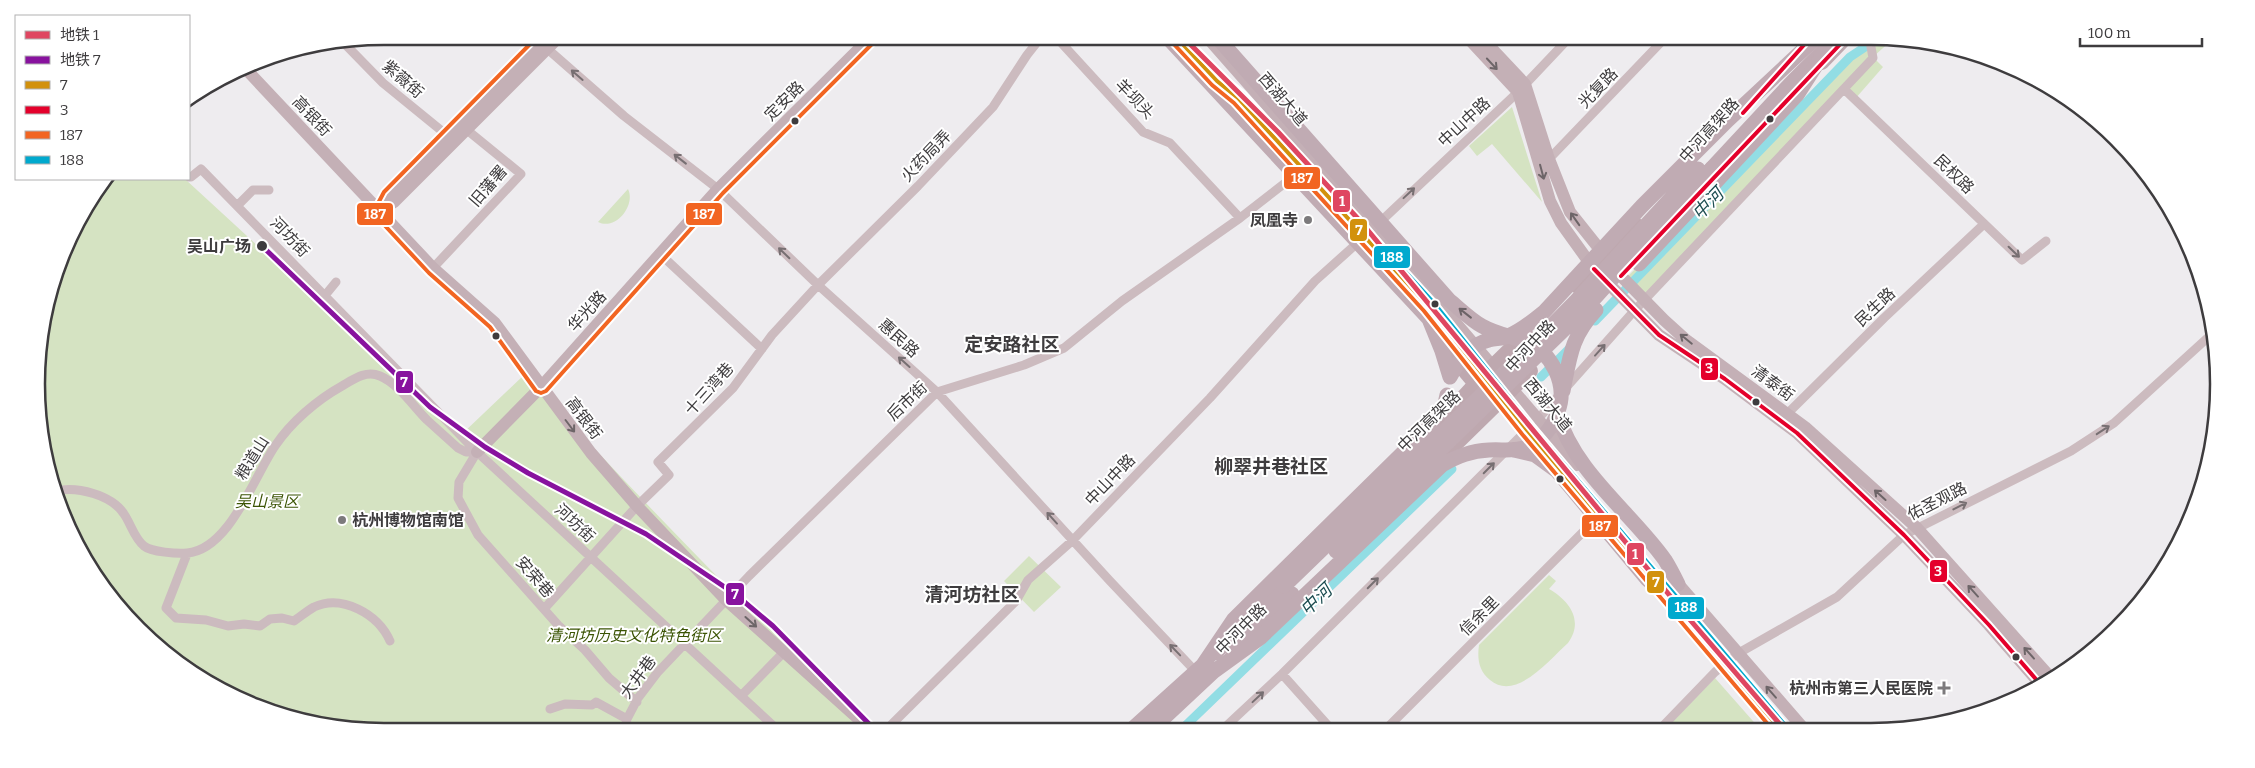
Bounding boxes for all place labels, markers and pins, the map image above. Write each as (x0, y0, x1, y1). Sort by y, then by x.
unlabelled marker (1765, 114, 1775, 124)
unlabelled marker (790, 116, 800, 126)
place label: 凤凰寺 (1250, 211, 1298, 230)
marker: 凤凰寺 (1302, 214, 1314, 226)
place label: 吴山广场 (187, 237, 251, 256)
marker: 吴山广场 (255, 239, 269, 253)
unlabelled marker (1430, 299, 1440, 309)
unlabelled marker (491, 331, 501, 341)
unlabelled marker (1751, 397, 1761, 407)
unlabelled marker (1555, 474, 1565, 484)
place label: 杭州博物馆南馆 (352, 511, 464, 530)
marker: 杭州博物馆南馆 (336, 514, 348, 526)
unlabelled marker (2011, 652, 2021, 662)
place label: 杭州市第三人民医院 (1789, 679, 1933, 698)
marker: 杭州市第三人民医院 (1937, 681, 1951, 695)

